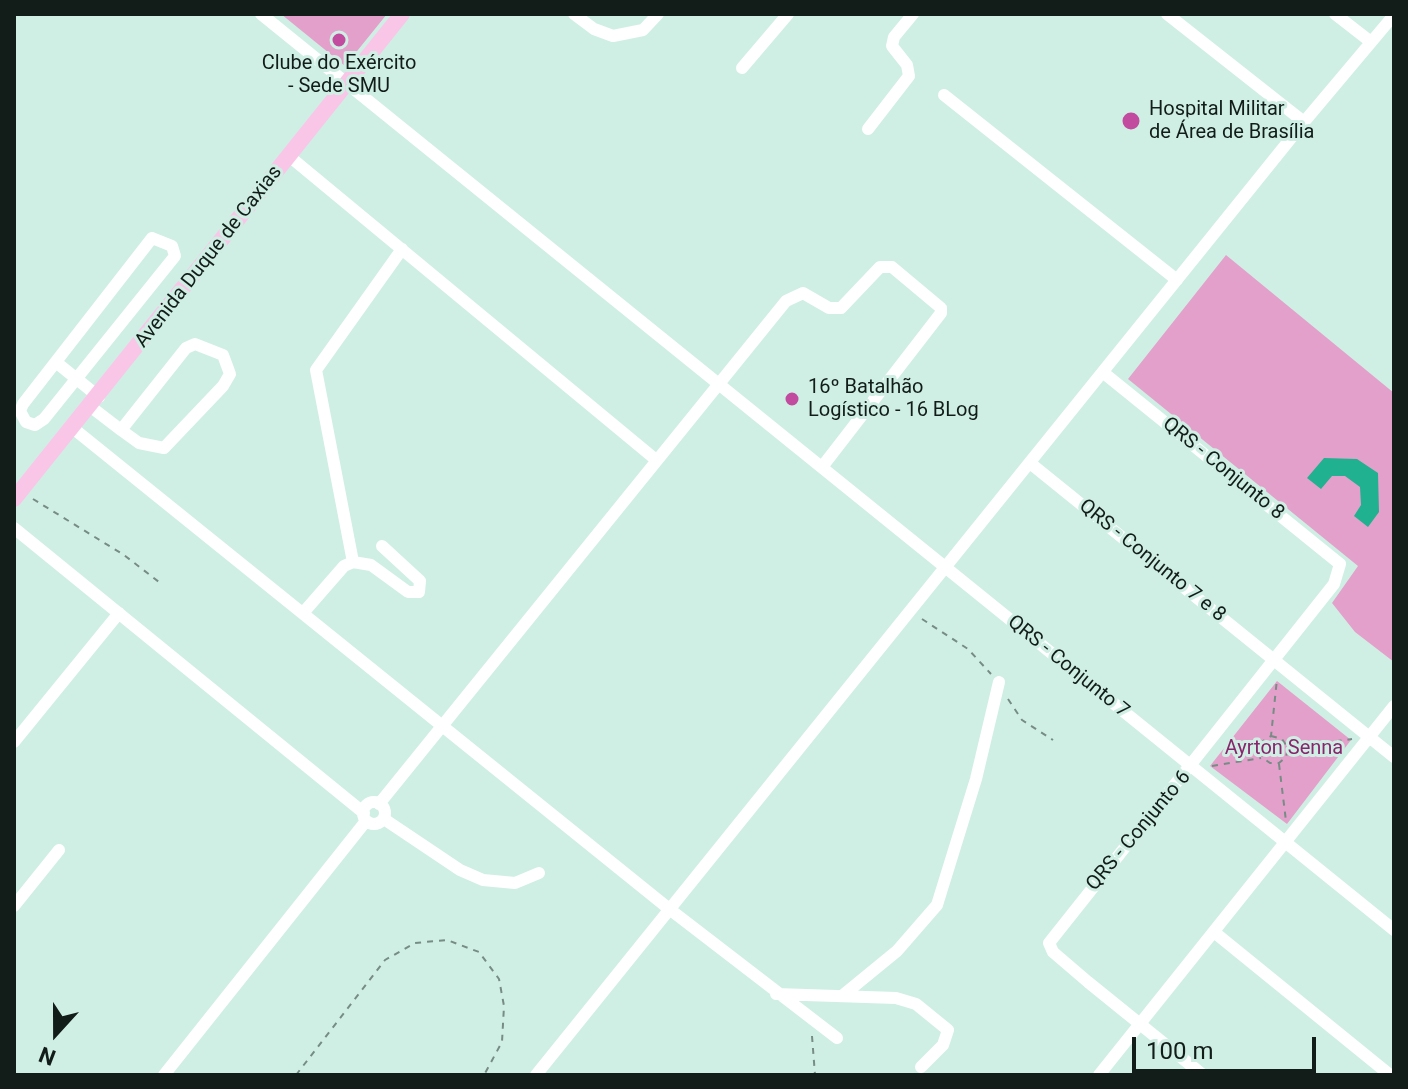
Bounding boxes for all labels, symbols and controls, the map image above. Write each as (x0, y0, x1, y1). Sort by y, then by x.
marker: Clube do Exército - Sede SMU (330, 31, 348, 49)
place label: Clube do Exército - Sede SMU (262, 52, 416, 99)
place label: Hospital Militar de Área de Brasília (1149, 98, 1314, 145)
marker: Hospital Militar de Área de Brasília (1120, 110, 1142, 132)
street label: Avenida Duque de Caxias (130, 161, 288, 353)
place label: 16º Batalhão Logístico - 16 BLog (808, 376, 979, 423)
marker: 16º Batalhão Logístico - 16 BLog (783, 390, 801, 408)
street label: QRS - Conjunto 8 (1157, 413, 1289, 525)
street label: QRS - Conjunto 7 e 8 (1074, 495, 1230, 627)
street label: QRS - Conjunto 7 (1002, 611, 1134, 723)
park label: Ayrton Senna (1225, 737, 1343, 761)
street label: QRS - Conjunto 6 (1082, 766, 1196, 896)
north arrow (16, 993, 96, 1073)
scale bar (1136, 1021, 1320, 1071)
text: 100 m (1146, 1037, 1213, 1065)
text: N (35, 1041, 59, 1070)

